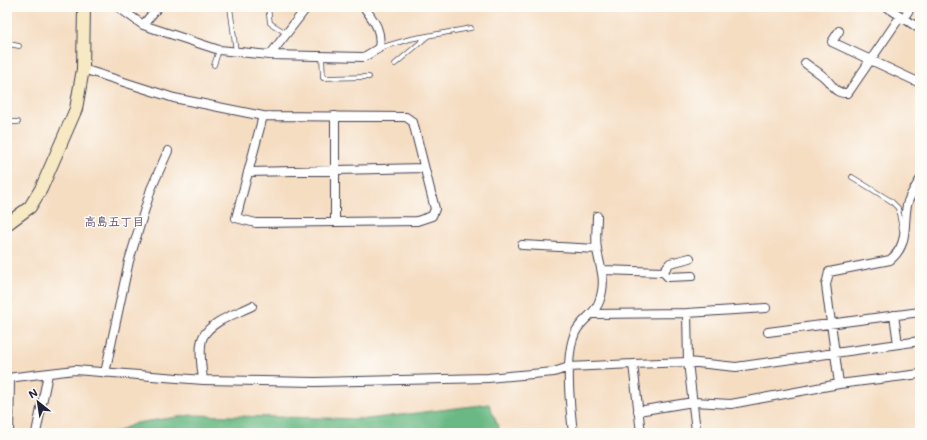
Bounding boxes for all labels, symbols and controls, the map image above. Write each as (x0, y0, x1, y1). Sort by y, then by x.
district label: 高島五丁目 (84, 213, 144, 229)
north arrow (18, 382, 58, 422)
text: N (25, 384, 40, 401)

